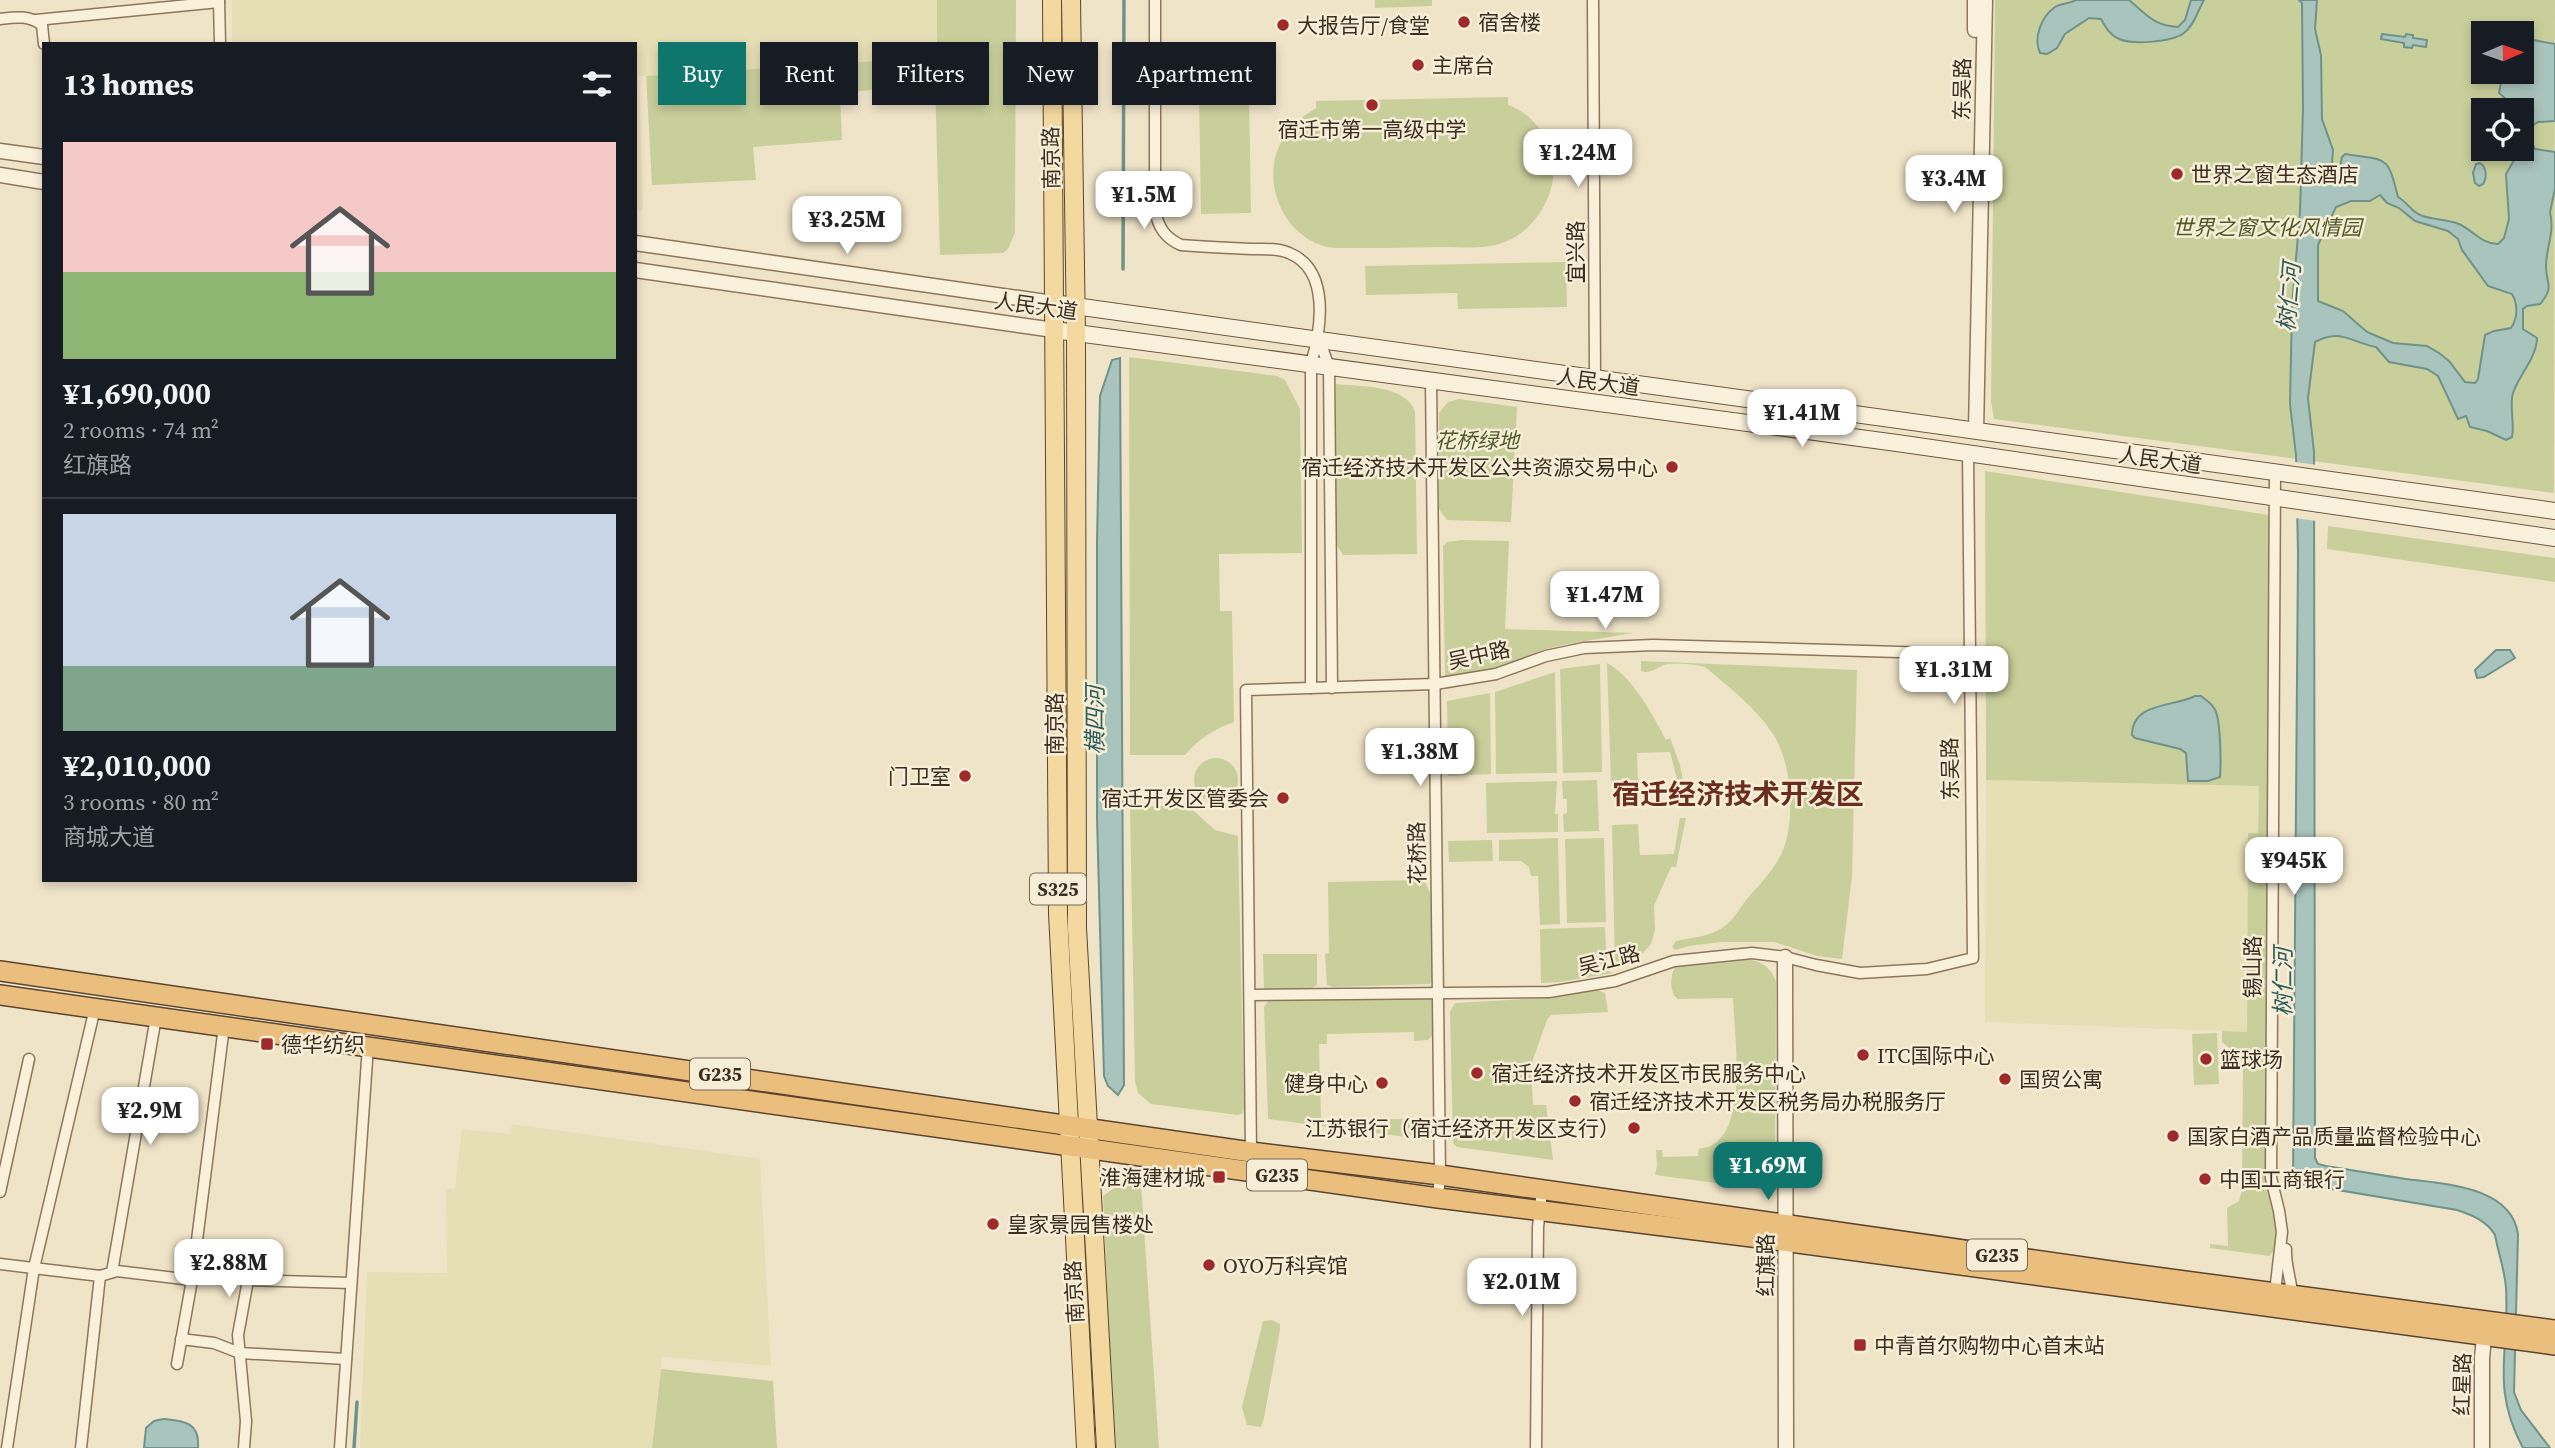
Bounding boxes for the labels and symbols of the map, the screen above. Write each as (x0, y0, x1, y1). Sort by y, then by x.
place label: 宿舍楼 (1478, 8, 1541, 37)
place label: 大报告厅/食堂 (1297, 11, 1430, 40)
marker: 宿舍楼 (1456, 14, 1472, 30)
marker: 大报告厅/食堂 (1275, 17, 1291, 33)
north arrow (2471, 21, 2534, 84)
place label: 主席台 (1432, 51, 1495, 80)
marker: 主席台 (1410, 57, 1426, 73)
street label: 东吴路 (1947, 57, 1977, 121)
marker: 宿迁市第一高级中学 (1364, 97, 1380, 113)
place label: 宿迁市第一高级中学 (1278, 115, 1467, 144)
street label: 南京路 (1036, 126, 1066, 190)
pin: ¥1.24M (1521, 130, 1635, 189)
pin: ¥3.4M (1905, 156, 2003, 215)
place label: 世界之窗生态酒店 (2191, 160, 2359, 189)
marker: 世界之窗生态酒店 (2169, 166, 2185, 182)
pin: ¥1.5M (1095, 172, 1193, 231)
pin: ¥3.25M (790, 196, 904, 256)
park label: 世界之窗文化风情园 (2173, 213, 2364, 242)
street label: 宜兴路 (1561, 221, 1590, 284)
water label: 树仁河 (2270, 257, 2308, 333)
street label: 人民大道 (992, 286, 1080, 326)
street label: 人民大道 (1554, 362, 1642, 402)
pin: ¥1.41M (1745, 390, 1859, 449)
park label: 花桥绿地 (1435, 426, 1521, 455)
street label: 人民大道 (2116, 440, 2204, 480)
place label: 宿迁经济技术开发区公共资源交易中心 (1301, 453, 1658, 482)
marker: 宿迁经济技术开发区公共资源交易中心 (1664, 459, 1680, 475)
pin: ¥1.47M (1548, 572, 1662, 631)
street label: 吴中路 (1445, 634, 1513, 676)
pin: ¥1.31M (1897, 646, 2011, 706)
water label: 横四河 (1079, 682, 1111, 755)
street label: 南京路 (1040, 693, 1069, 756)
pin: ¥1.38M (1363, 728, 1477, 788)
street label: 东吴路 (1935, 737, 1965, 801)
place label: 门卫室 (888, 762, 951, 791)
marker: 门卫室 (957, 768, 973, 784)
district label: 宿迁经济技术开发区 (1612, 775, 1864, 813)
place label: 宿迁开发区管委会 (1101, 784, 1269, 813)
marker: 宿迁开发区管委会 (1275, 790, 1291, 806)
street label: 花桥路 (1402, 821, 1432, 885)
pin: ¥945K (2245, 838, 2343, 897)
road number: S325 (1030, 874, 1086, 904)
street label: 锡山路 (2238, 936, 2267, 999)
street label: 吴江路 (1575, 938, 1643, 982)
water label: 树仁河 (2267, 944, 2299, 1017)
place label: 德华纺织 (281, 1030, 365, 1059)
marker: 德华纺织 (259, 1036, 275, 1052)
place label: ITC国际中心 (1877, 1041, 1995, 1070)
place label: 篮球场 (2220, 1045, 2283, 1074)
marker: ITC国际中心 (1855, 1047, 1871, 1063)
marker: 篮球场 (2198, 1051, 2214, 1067)
road number: G235 (690, 1058, 750, 1090)
place label: 宿迁经济技术开发区市民服务中心 (1491, 1059, 1806, 1088)
marker: 宿迁经济技术开发区市民服务中心 (1469, 1065, 1485, 1081)
place label: 国贸公寓 (2019, 1065, 2103, 1094)
place label: 健身中心 (1284, 1069, 1368, 1098)
marker: 国贸公寓 (1997, 1071, 2013, 1087)
marker: 健身中心 (1374, 1075, 1390, 1091)
place label: 宿迁经济技术开发区税务局办税服务厅 (1589, 1087, 1946, 1116)
pin: ¥2.9M (101, 1088, 199, 1147)
marker: 宿迁经济技术开发区税务局办税服务厅 (1567, 1093, 1583, 1109)
place label: 江苏银行（宿迁经济开发区支行） (1305, 1114, 1620, 1143)
marker: 江苏银行（宿迁经济开发区支行） (1626, 1120, 1642, 1136)
place label: 国家白酒产品质量监督检验中心 (2187, 1122, 2481, 1151)
marker: 国家白酒产品质量监督检验中心 (2165, 1128, 2181, 1144)
pin: ¥1.69M (1711, 1142, 1825, 1202)
road number: G235 (1247, 1160, 1307, 1190)
place label: 淮海建材城 (1100, 1163, 1205, 1192)
place label: 中国工商银行 (2219, 1165, 2345, 1194)
marker: 淮海建材城 (1211, 1169, 1227, 1185)
marker: 中国工商银行 (2197, 1171, 2213, 1187)
place label: 皇家景园售楼处 (1007, 1210, 1154, 1239)
marker: 皇家景园售楼处 (985, 1216, 1001, 1232)
street label: 红旗路 (1751, 1234, 1780, 1297)
pin: ¥2.88M (172, 1240, 286, 1299)
road number: G235 (1967, 1240, 2027, 1270)
place label: OYO万科宾馆 (1223, 1251, 1348, 1280)
marker: OYO万科宾馆 (1201, 1257, 1217, 1273)
pin: ¥2.01M (1465, 1258, 1579, 1318)
street label: 南京路 (1058, 1260, 1090, 1324)
place label: 中青首尔购物中心首末站 (1874, 1331, 2105, 1360)
marker: 中青首尔购物中心首末站 (1852, 1337, 1868, 1353)
street label: 红星路 (2447, 1352, 2477, 1416)

